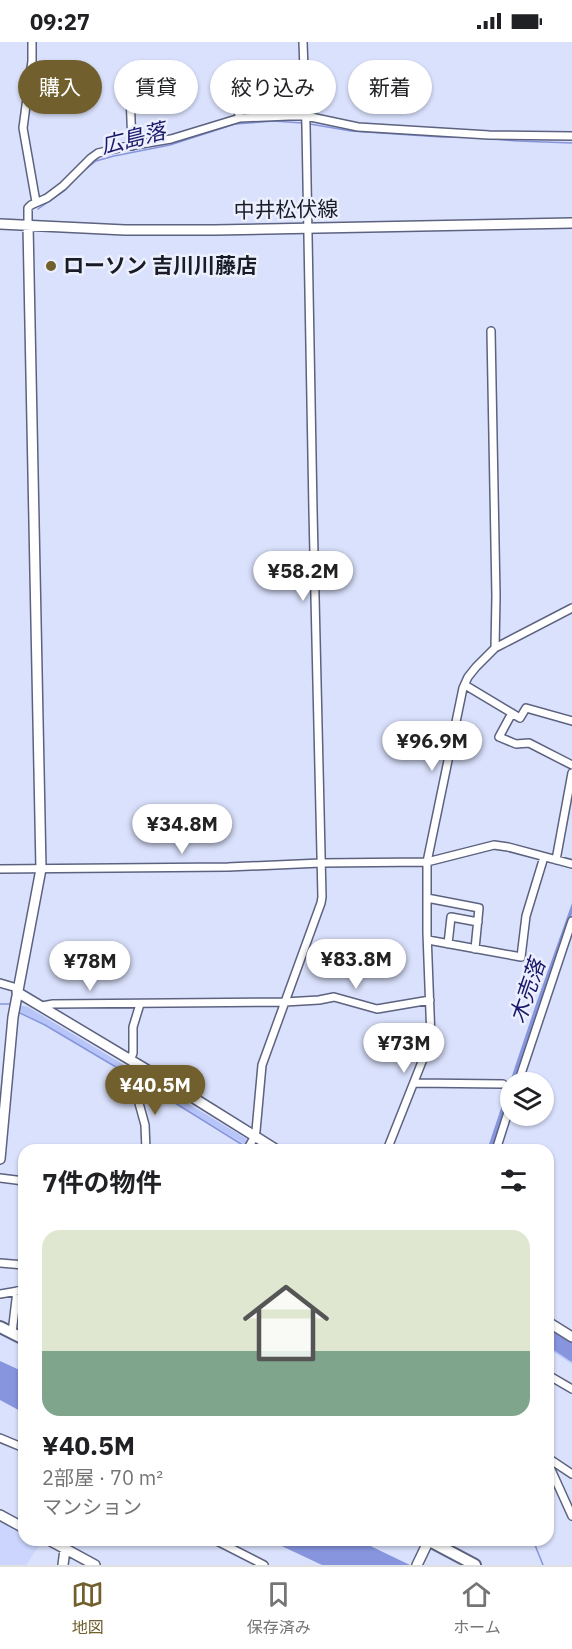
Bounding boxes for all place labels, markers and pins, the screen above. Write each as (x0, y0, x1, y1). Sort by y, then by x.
place label: ローソン 吉川川藤店 (63, 251, 257, 279)
marker: ローソン 吉川川藤店 (44, 259, 58, 273)
pin: ¥58.2M (254, 551, 352, 602)
pin: ¥96.9M (383, 721, 481, 772)
pin: ¥34.8M (133, 804, 231, 855)
pin: ¥83.8M (307, 939, 405, 990)
pin: ¥78M (54, 941, 126, 992)
pin: ¥73M (368, 1023, 440, 1074)
pin: ¥40.5M (106, 1065, 204, 1116)

